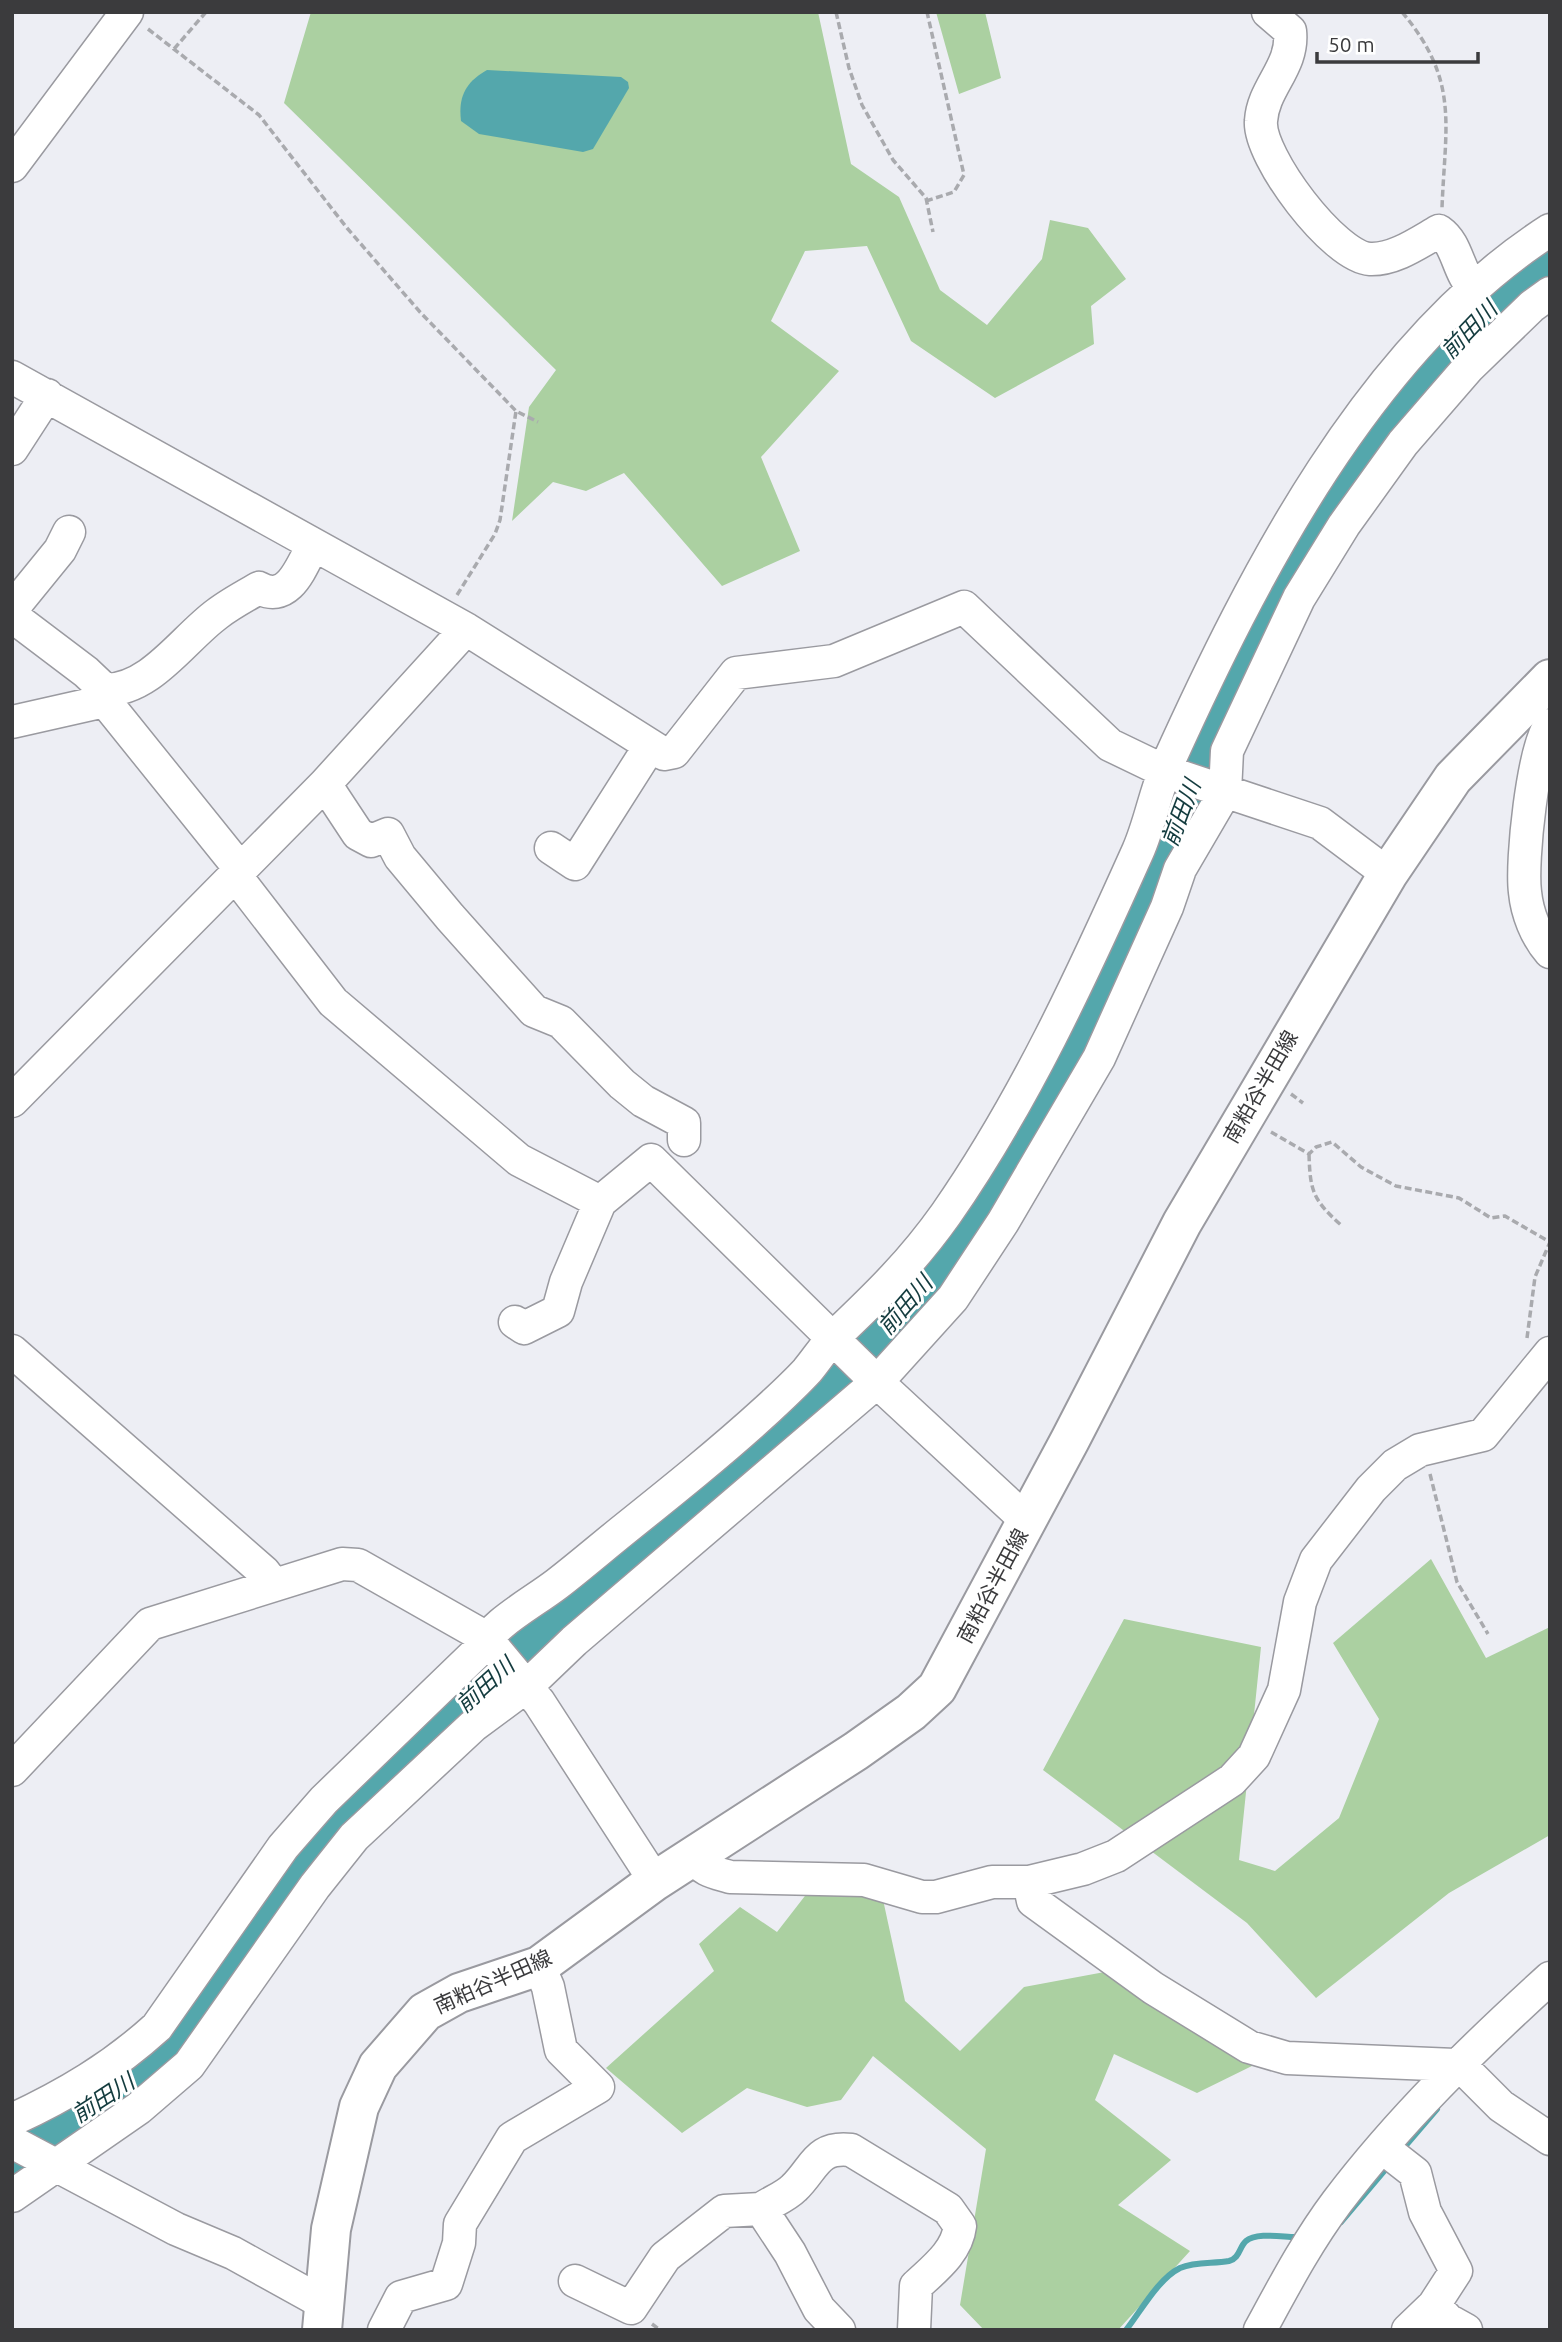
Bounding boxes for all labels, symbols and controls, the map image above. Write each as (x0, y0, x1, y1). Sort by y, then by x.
scale bar (1317, 21, 1478, 65)
text: 50 m (1328, 32, 1375, 56)
water label: 前田川 (1436, 294, 1504, 363)
water label: 前田川 (1156, 773, 1206, 850)
street label: 南粕谷半田線 (1218, 1026, 1302, 1147)
water label: 前田川 (873, 1268, 939, 1339)
street label: 南粕谷半田線 (952, 1524, 1032, 1647)
water label: 前田川 (451, 1650, 521, 1717)
street label: 南粕谷半田線 (430, 1944, 555, 2018)
water label: 前田川 (67, 2067, 141, 2127)

